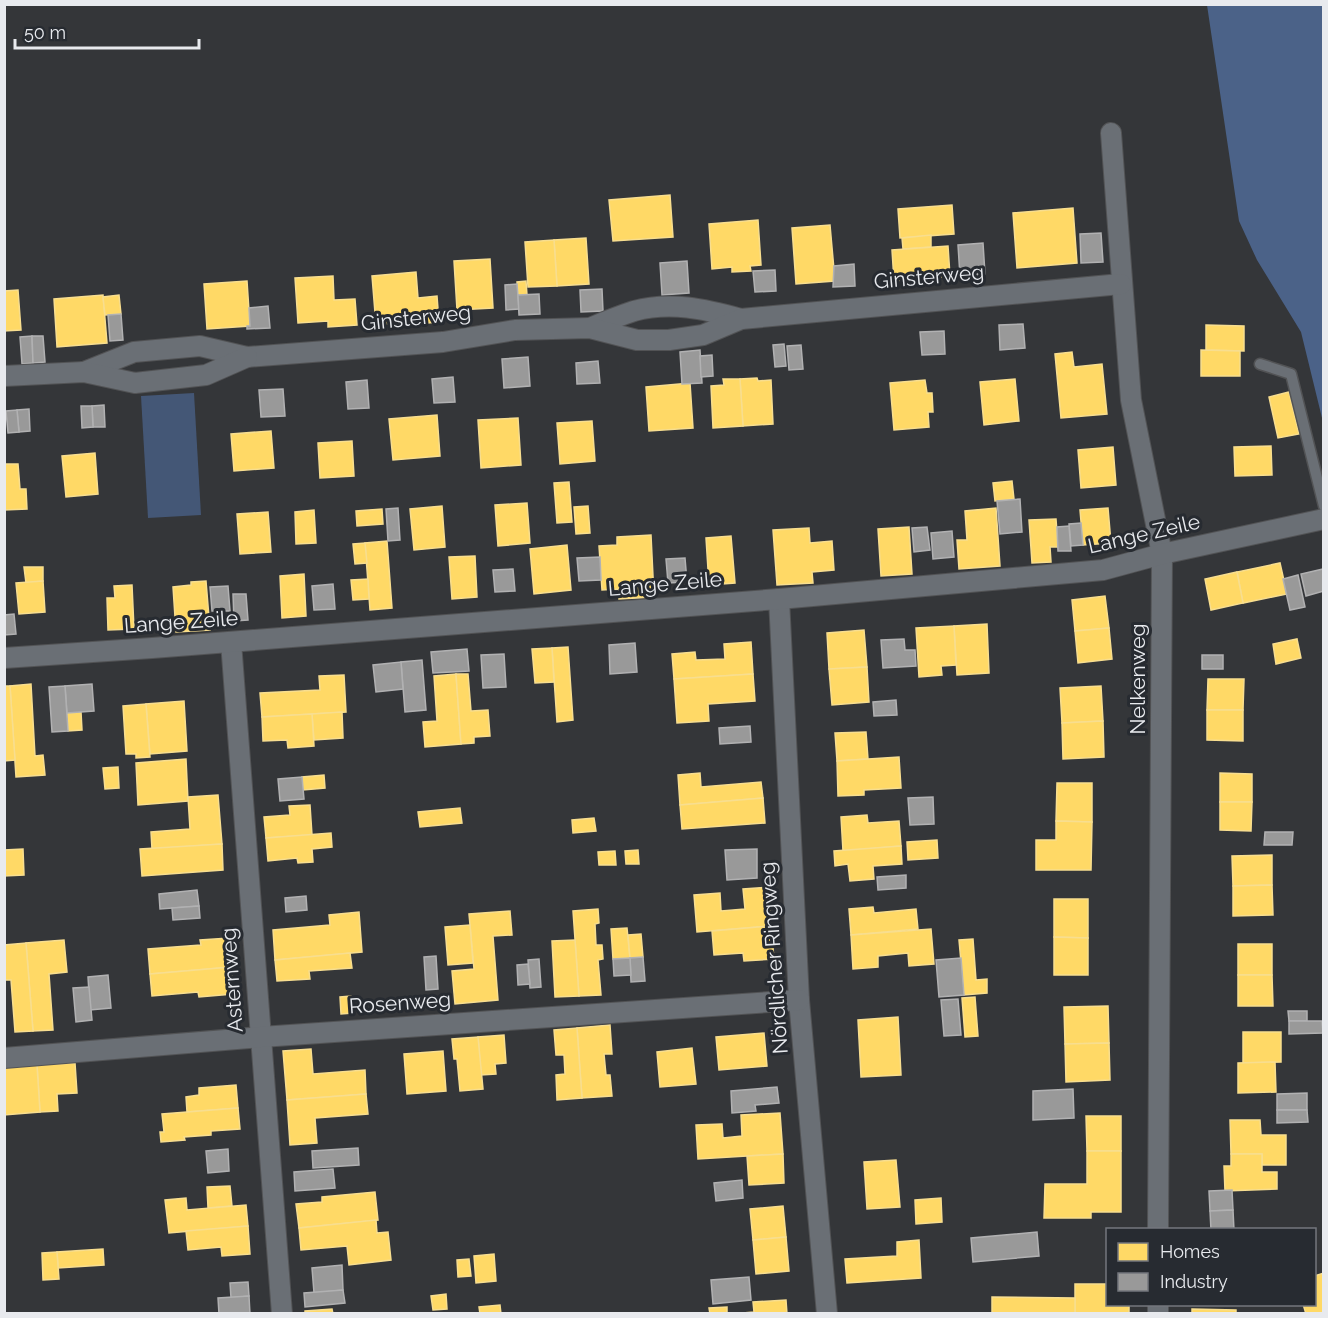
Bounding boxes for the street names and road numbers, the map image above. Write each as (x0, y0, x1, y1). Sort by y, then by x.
street label: Ginsterweg (873, 259, 985, 294)
street label: Ginsterweg (360, 299, 472, 336)
street label: Lange Zeile (1085, 508, 1202, 559)
street label: Lange Zeile (607, 566, 723, 601)
street label: Lange Zeile (123, 605, 239, 638)
street label: Nelkenweg (1125, 624, 1150, 734)
street label: Nördlicher Ringweg (754, 861, 793, 1055)
street label: Asternweg (215, 927, 248, 1033)
street label: Rosenweg (348, 986, 452, 1019)

